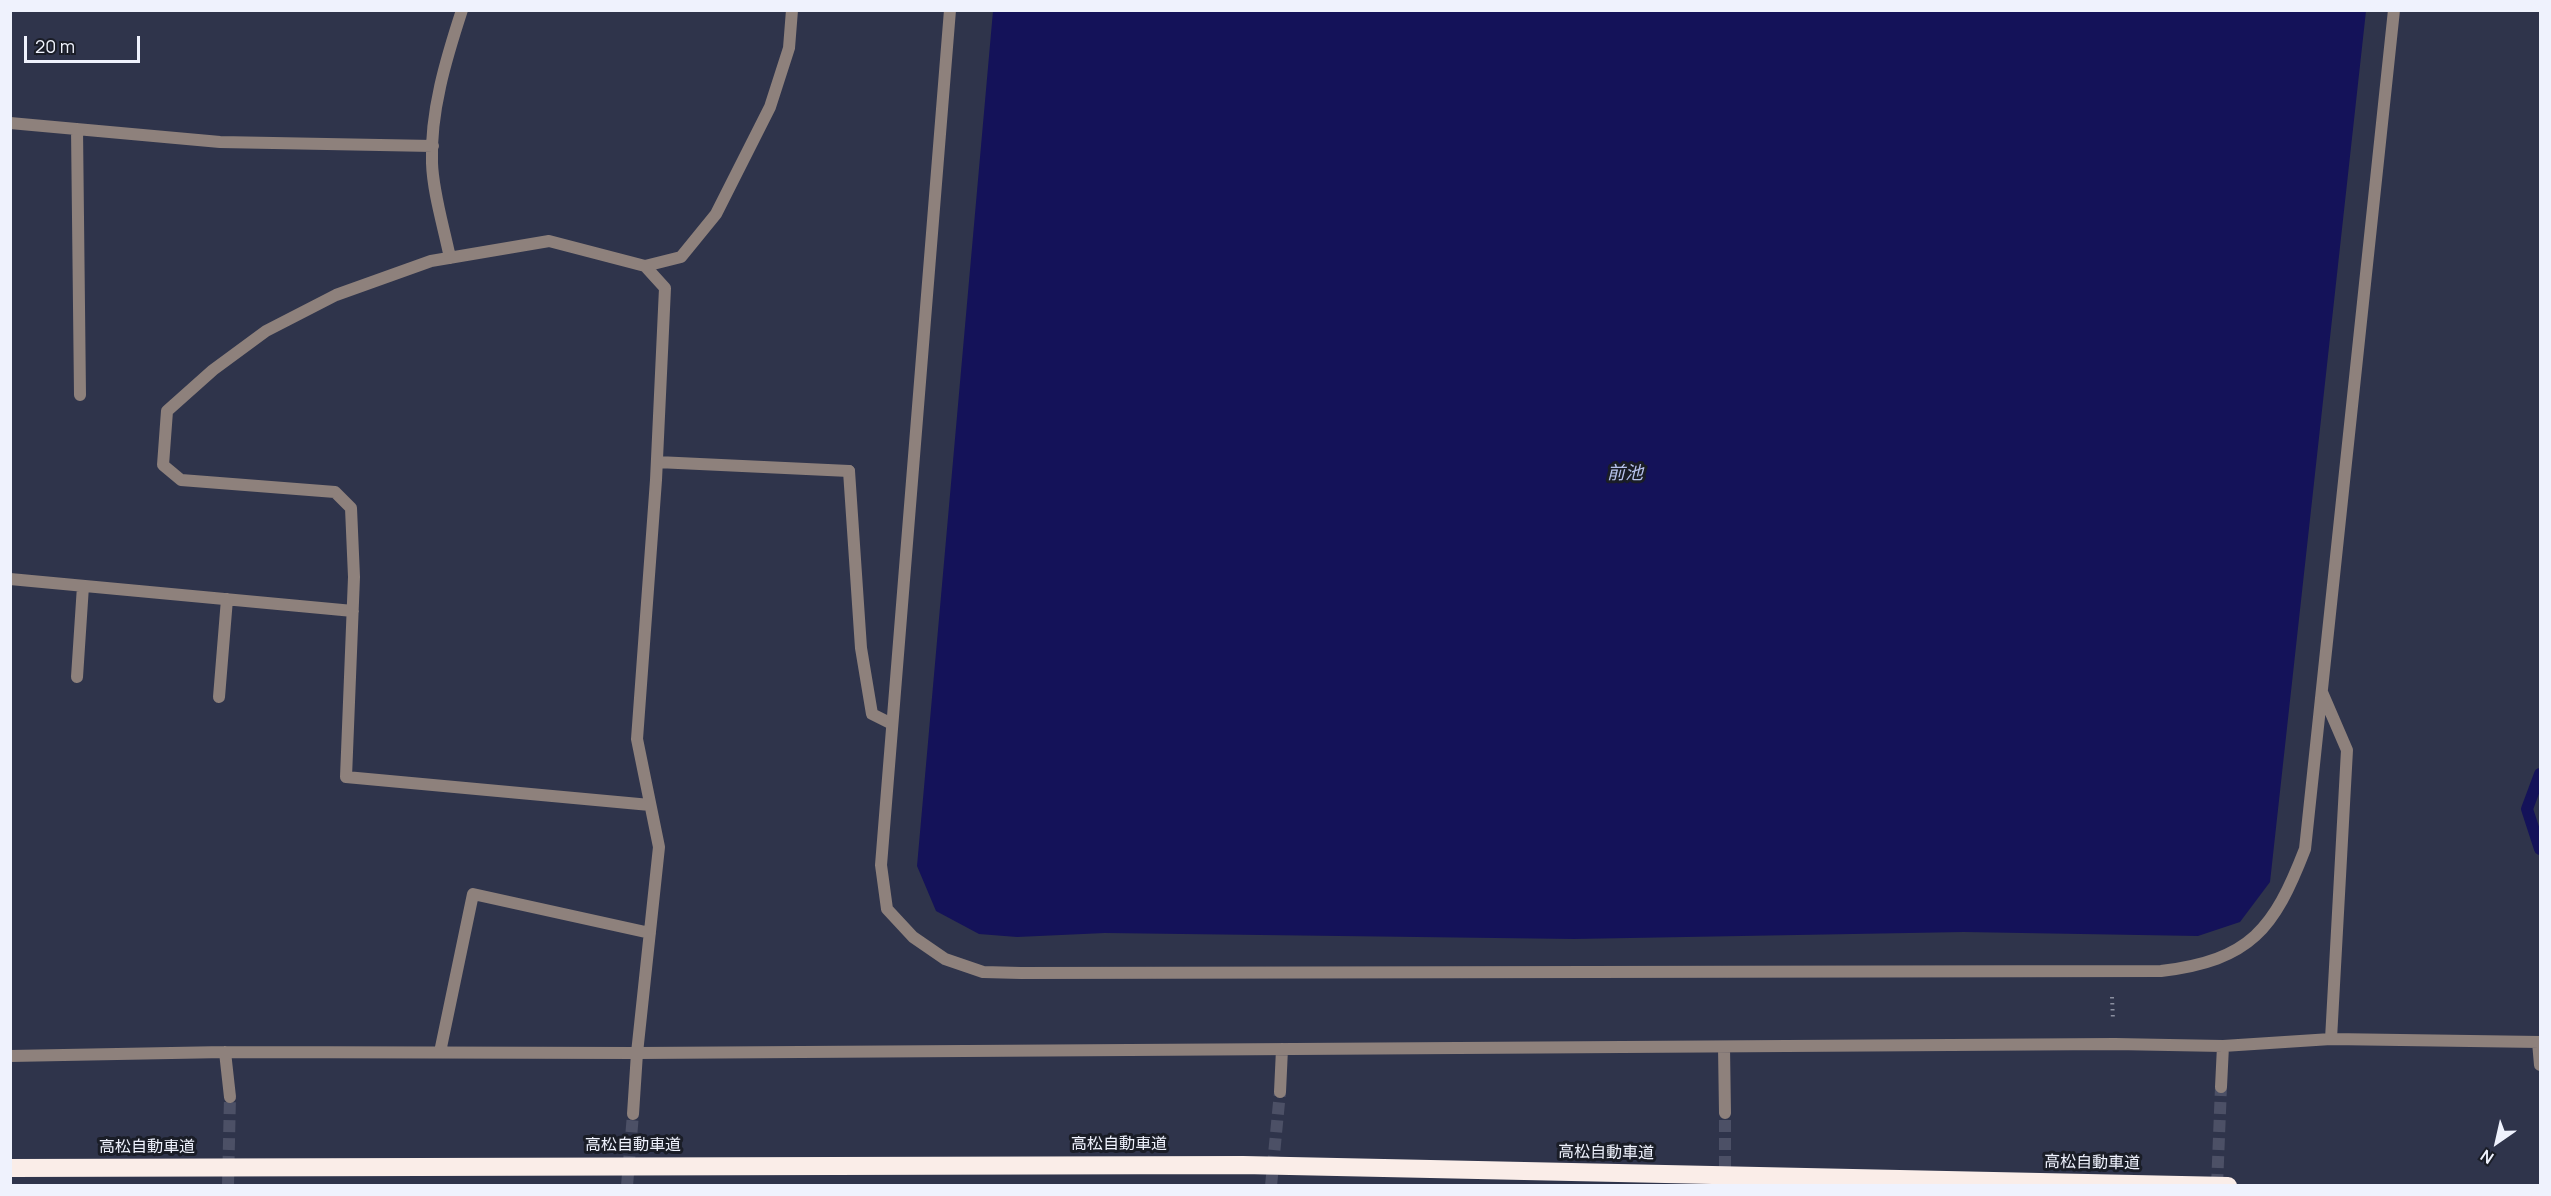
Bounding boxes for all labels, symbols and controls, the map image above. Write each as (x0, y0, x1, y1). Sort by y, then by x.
scale bar (27, 24, 142, 62)
text: 20 m (35, 34, 75, 58)
water label: 前池 (1607, 463, 1643, 485)
north arrow (2467, 1112, 2527, 1172)
street label: 高松自動車道 (1071, 1135, 1167, 1155)
street label: 高松自動車道 (585, 1136, 681, 1156)
street label: 高松自動車道 (99, 1138, 195, 1158)
street label: 高松自動車道 (1558, 1143, 1654, 1163)
text: N (2476, 1145, 2498, 1169)
street label: 高松自動車道 (2044, 1153, 2140, 1173)

